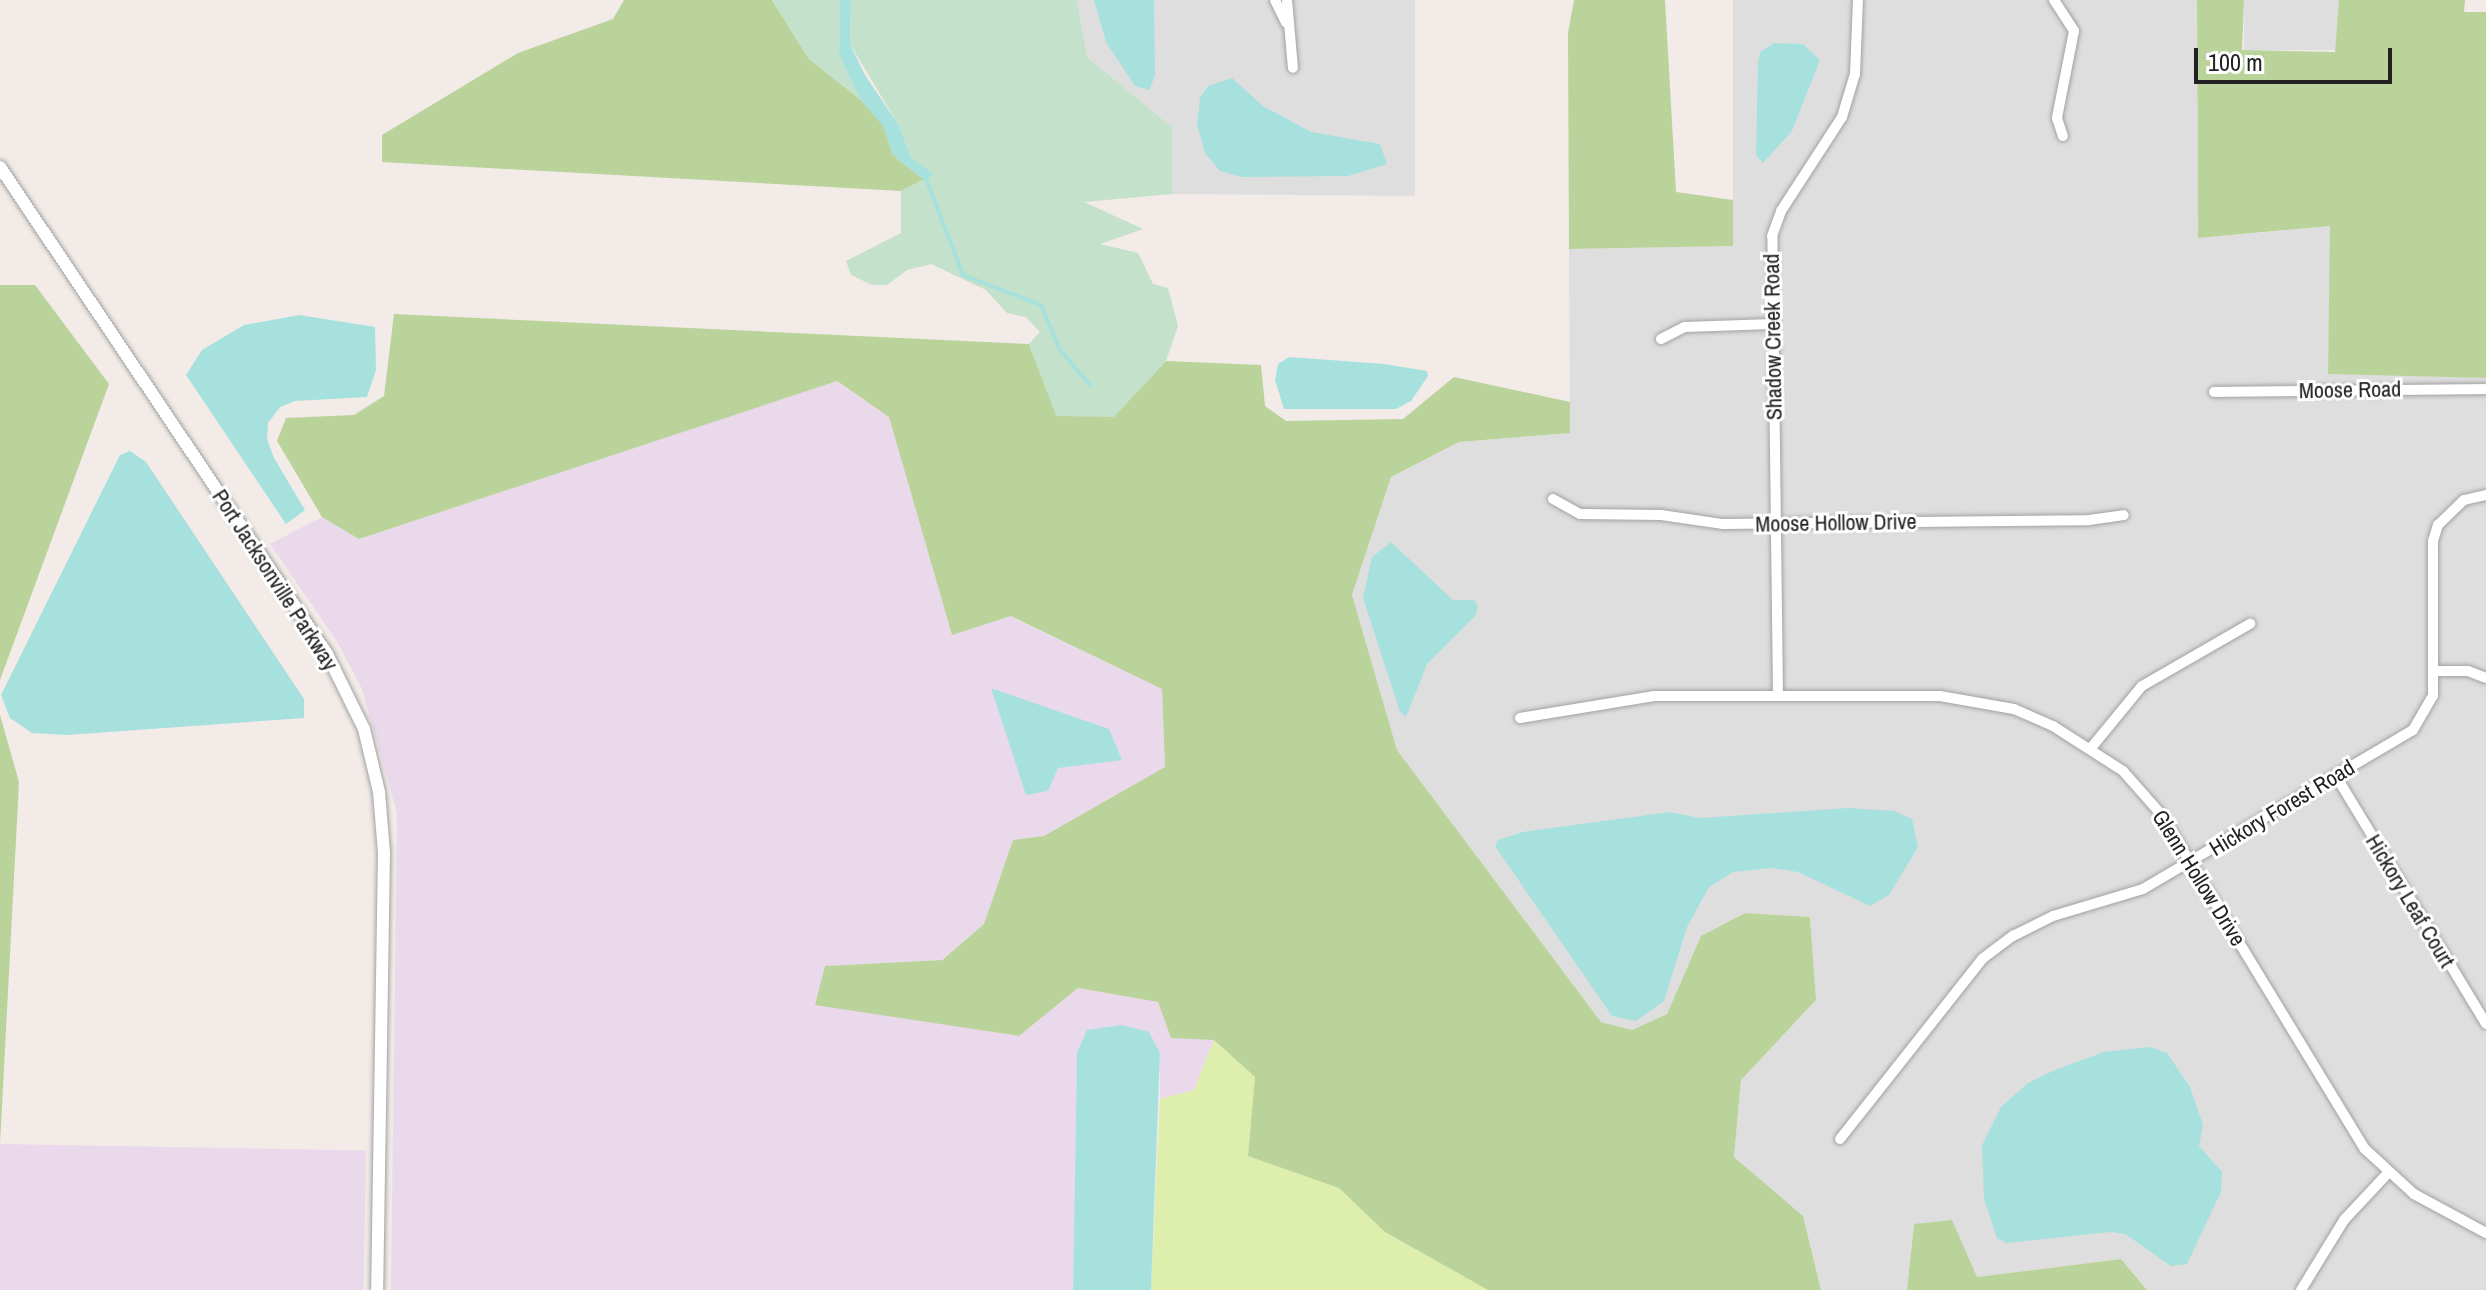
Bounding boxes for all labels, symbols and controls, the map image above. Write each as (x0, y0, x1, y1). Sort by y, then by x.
scale bar (2198, 32, 2396, 82)
text: 100 m (2208, 46, 2263, 78)
street label: Shadow Creek Road (1758, 254, 1788, 420)
street label: Moose Road (2299, 376, 2401, 404)
street label: Port Jacksonville Parkway (207, 485, 343, 675)
street label: Moose Hollow Drive (1755, 508, 1917, 538)
street label: Hickory Forest Road (2205, 754, 2359, 862)
street label: Glenn Hollow Drive (2147, 805, 2251, 951)
street label: Hickory Leaf Court (2360, 830, 2460, 972)

